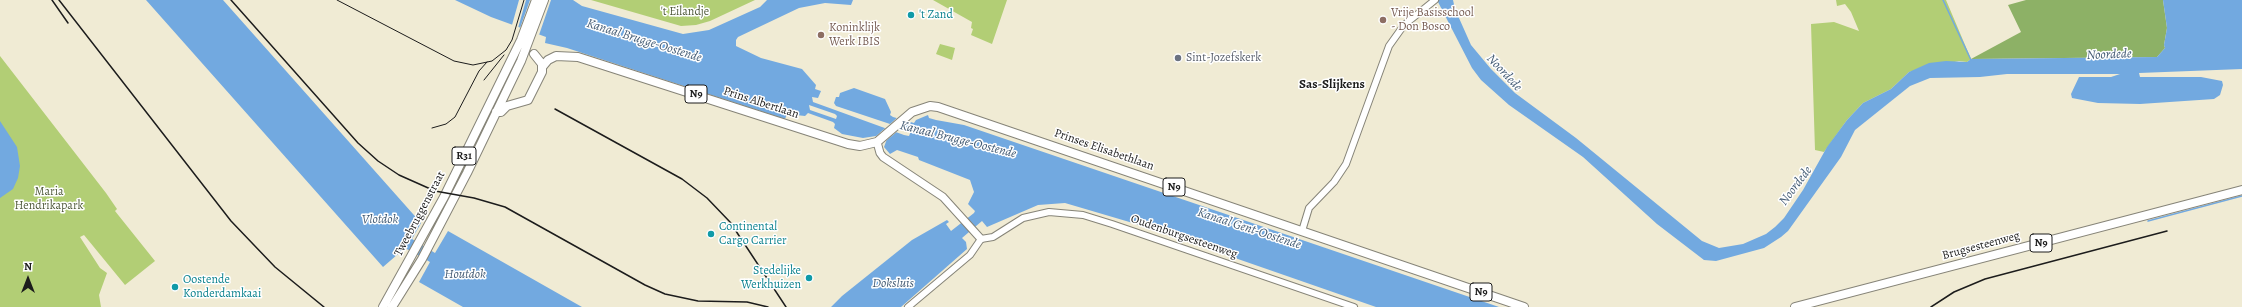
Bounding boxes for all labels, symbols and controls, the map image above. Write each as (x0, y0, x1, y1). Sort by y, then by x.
park label: 't Eilandje (661, 5, 709, 19)
place label: Vrije Basisschool - Don Bosco (1391, 6, 1474, 34)
place label: 't Zand (919, 8, 953, 22)
marker: 't Zand (906, 10, 916, 20)
marker: Vrije Basisschool - Don Bosco (1378, 15, 1388, 25)
water label: Kanaal Brugge-Oostende (585, 16, 703, 66)
place label: Koninklijk Werk IBIS (829, 21, 880, 49)
marker: Koninklijk Werk IBIS (816, 30, 826, 40)
water label: Noordede (2086, 46, 2132, 64)
place label: Sint-Jozefskerk (1186, 51, 1261, 65)
water label: Noordede (1483, 51, 1525, 95)
marker: Sint-Jozefskerk (1173, 53, 1183, 63)
district label: Sas-Slijkens (1299, 77, 1365, 93)
street label: Prins Albertlaan (721, 84, 801, 122)
road number: N9 (685, 85, 707, 103)
water label: Kanaal Brugge-Oostende (898, 118, 1018, 162)
street label: Prinses Elisabethlaan (1052, 126, 1156, 174)
road number: R31 (452, 147, 476, 165)
water label: Noordede (1776, 163, 1816, 209)
street label: Tweebruggenstraat (391, 169, 449, 259)
road number: N9 (1163, 178, 1185, 196)
park label: Maria Hendrikapark (15, 185, 83, 213)
water label: Kanaal Gent-Oostende (1195, 205, 1303, 253)
water label: Vlotdok (362, 212, 398, 228)
street label: Oudenburgsesteenweg (1129, 212, 1239, 262)
place label: Continental Cargo Carrier (719, 220, 787, 248)
marker: Continental Cargo Carrier (706, 229, 716, 239)
street label: Brugsesteenweg (1941, 229, 2021, 263)
road number: N9 (2030, 234, 2052, 252)
north arrow (8, 259, 48, 299)
text: N (24, 259, 32, 274)
place label: Stedelijke Werkhuizen (741, 264, 801, 292)
water label: Houtdok (444, 267, 486, 283)
place label: Oostende Konderdamkaai (183, 273, 261, 301)
marker: Stedelijke Werkhuizen (804, 273, 814, 283)
water label: Doksluis (872, 276, 914, 292)
marker: Oostende Konderdamkaai (170, 282, 180, 292)
road number: N9 (1470, 283, 1492, 301)

